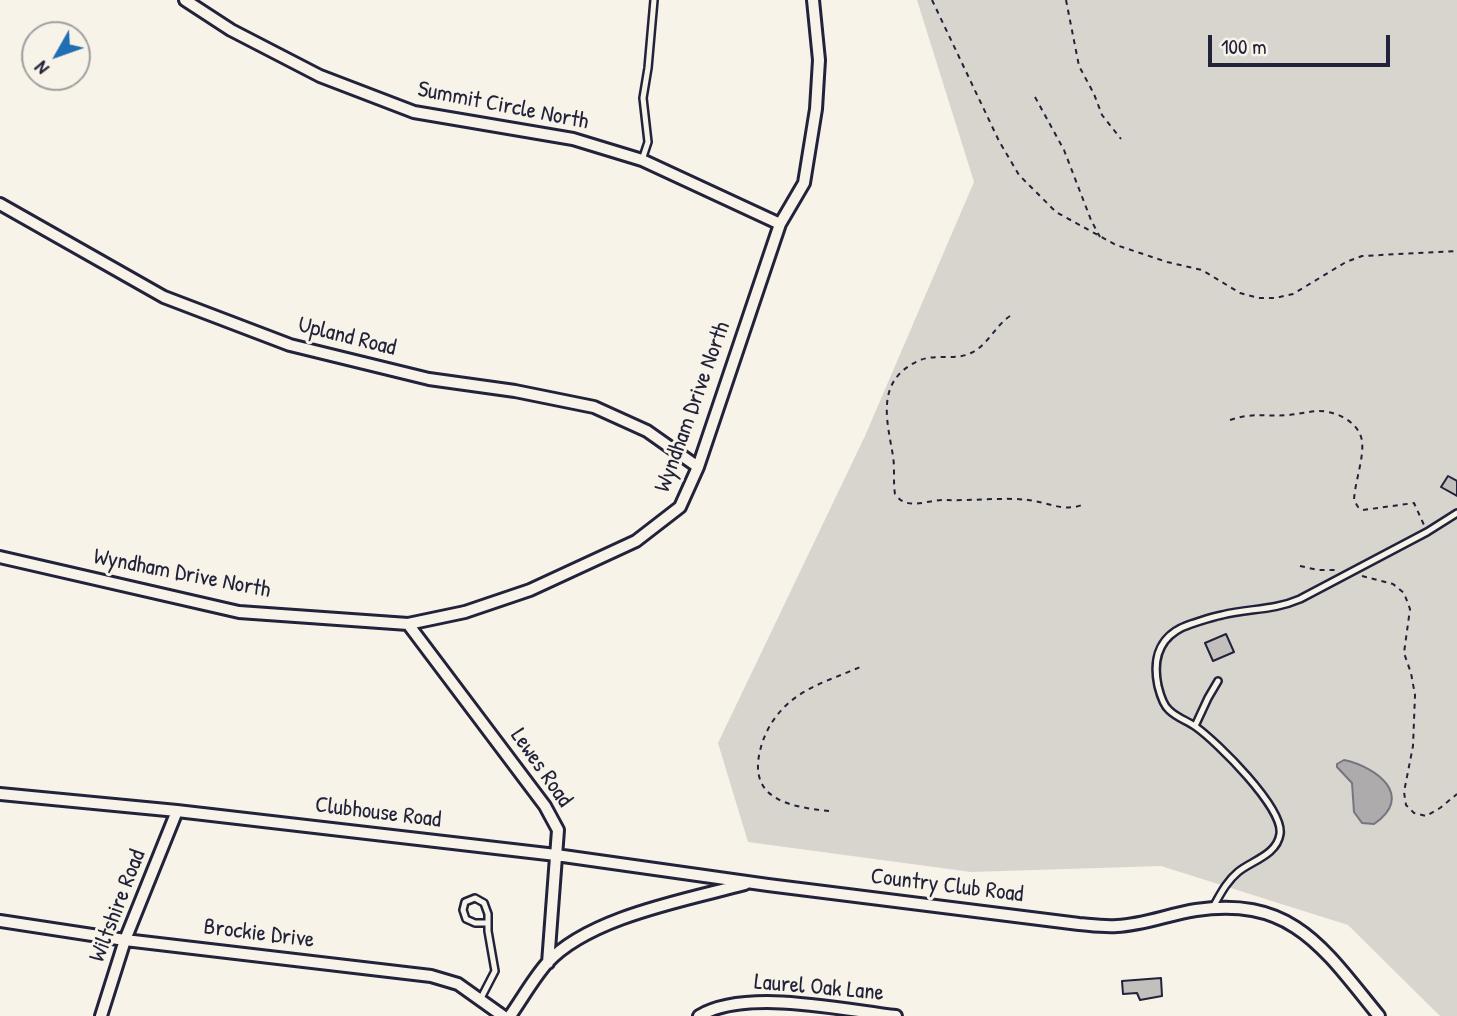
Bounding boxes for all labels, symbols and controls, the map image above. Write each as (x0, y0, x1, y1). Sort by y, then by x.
north arrow (21, 21, 91, 91)
scale bar (1212, 21, 1394, 65)
text: 100 m (1221, 32, 1267, 61)
text: N (28, 56, 55, 80)
street label: Summit Circle North (415, 76, 591, 136)
street label: Upland Road (295, 312, 399, 362)
street label: Wyndham Drive North (649, 318, 737, 496)
street label: Wyndham Drive North (91, 543, 273, 605)
street label: Lewes Road (504, 723, 578, 813)
street label: Clubhouse Road (314, 792, 442, 834)
street label: Wiltshire Road (84, 846, 152, 966)
street label: Country Club Road (869, 863, 1025, 909)
street label: Brockie Drive (202, 914, 316, 954)
street label: Laurel Oak Lane (753, 969, 885, 1007)

